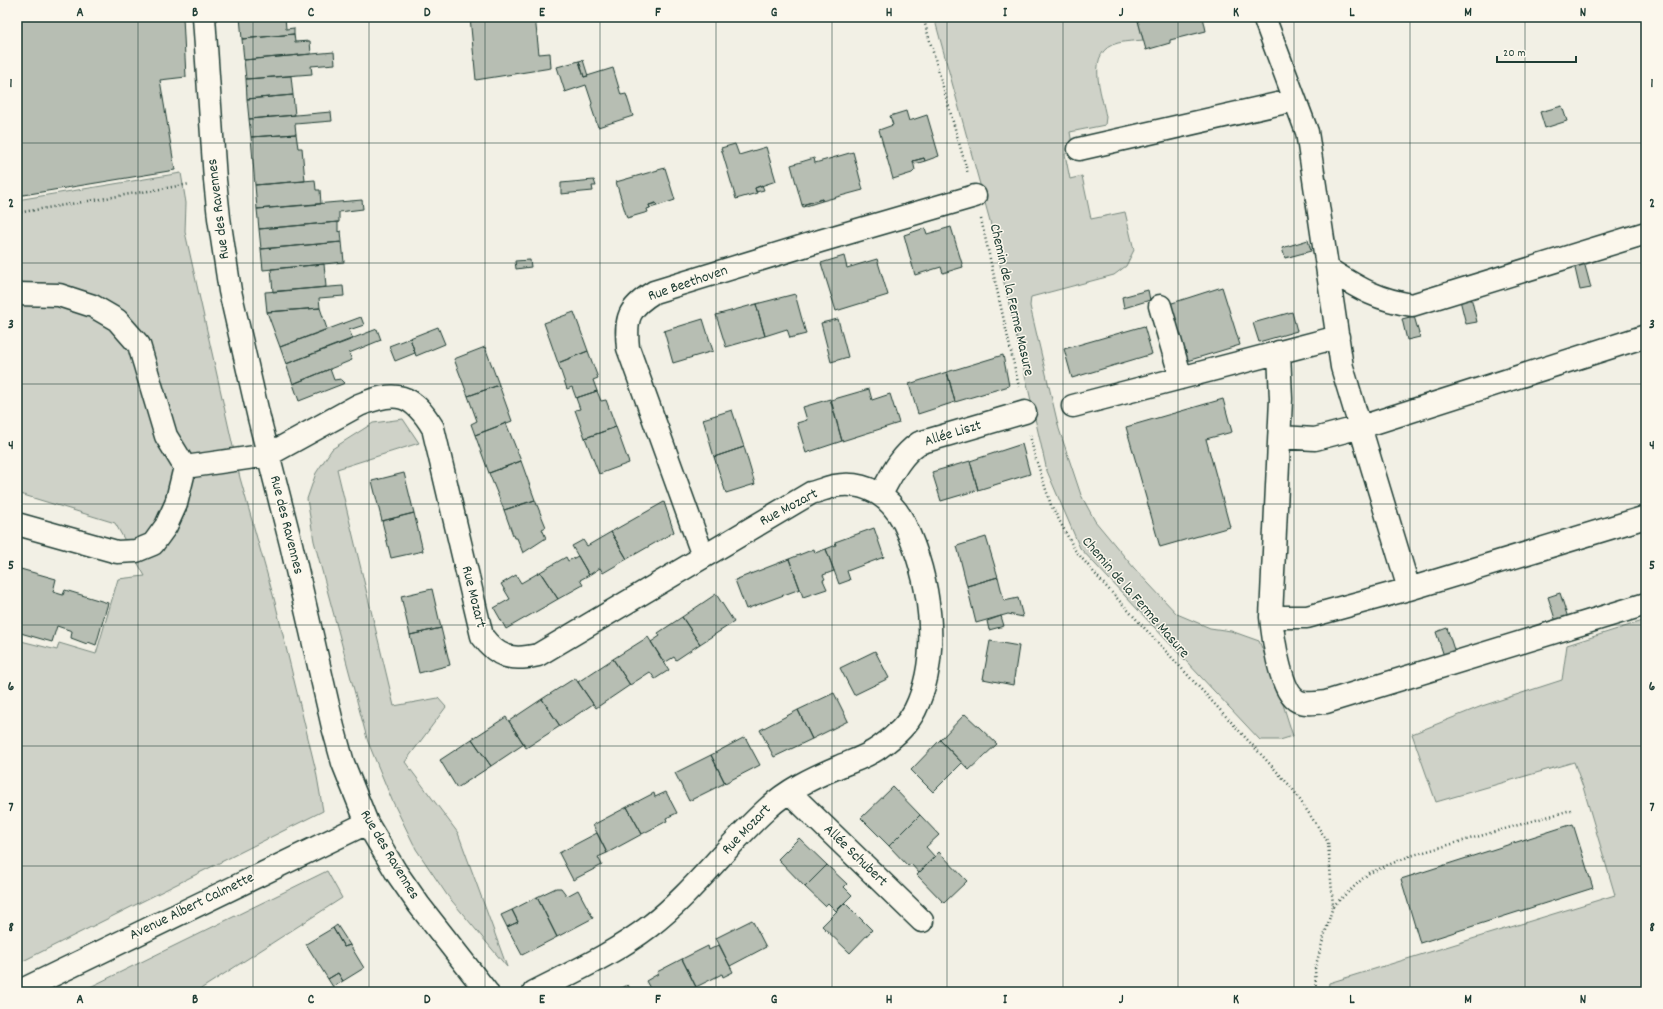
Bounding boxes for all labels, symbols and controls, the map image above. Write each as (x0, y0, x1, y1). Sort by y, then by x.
text: A (76, 4, 84, 23)
text: B (192, 4, 198, 23)
text: C (308, 4, 315, 23)
text: D (424, 4, 431, 23)
text: E (539, 4, 546, 23)
text: F (655, 4, 661, 23)
text: G (771, 4, 778, 23)
text: H (886, 4, 893, 23)
text: I (1003, 4, 1008, 23)
text: J (1119, 4, 1124, 23)
text: K (1233, 4, 1239, 23)
text: L (1349, 4, 1355, 23)
text: M (1464, 4, 1472, 23)
text: N (1580, 4, 1586, 23)
scale bar (1497, 38, 1576, 64)
text: 20 m (1503, 45, 1526, 62)
text: 1 (10, 75, 13, 94)
text: 1 (1651, 75, 1654, 94)
street label: Rue des Ravennes (202, 157, 236, 261)
text: 2 (8, 195, 14, 214)
text: 2 (1649, 195, 1655, 214)
street label: Chemin de la Ferme Masure (983, 222, 1039, 379)
street label: Rue Beethoven (645, 260, 731, 308)
text: 3 (8, 316, 14, 335)
text: 3 (1649, 316, 1655, 335)
street label: Allée Liszt (922, 415, 985, 453)
text: 4 (8, 437, 14, 456)
text: 4 (1649, 437, 1655, 456)
street label: Rue des Ravennes (263, 473, 309, 577)
street label: Rue Mozart (756, 483, 822, 533)
street label: Chemin de la Ferme Masure (1076, 532, 1195, 664)
text: 5 (8, 557, 14, 576)
text: 5 (1649, 557, 1655, 576)
street label: Rue Mozart (455, 564, 491, 631)
text: 6 (8, 678, 15, 697)
text: 6 (1649, 678, 1656, 697)
text: 7 (9, 799, 14, 818)
street label: Rue Mozart (717, 799, 777, 860)
text: 7 (1650, 799, 1655, 818)
street label: Rue des Ravennes (354, 806, 424, 904)
street label: Allée Schubert (818, 820, 892, 893)
street label: Avenue Albert Calmette (126, 867, 258, 947)
text: 8 (8, 919, 14, 938)
text: 8 (1649, 919, 1655, 938)
text: A (76, 991, 84, 1009)
text: B (192, 991, 198, 1009)
text: C (308, 991, 315, 1009)
text: D (424, 991, 431, 1009)
text: E (539, 991, 546, 1009)
text: F (655, 991, 661, 1009)
text: G (771, 991, 778, 1009)
text: H (886, 991, 893, 1009)
text: I (1003, 991, 1008, 1009)
text: J (1119, 991, 1124, 1009)
text: K (1233, 991, 1239, 1009)
text: L (1349, 991, 1355, 1009)
text: M (1464, 991, 1472, 1009)
text: N (1580, 991, 1586, 1009)

